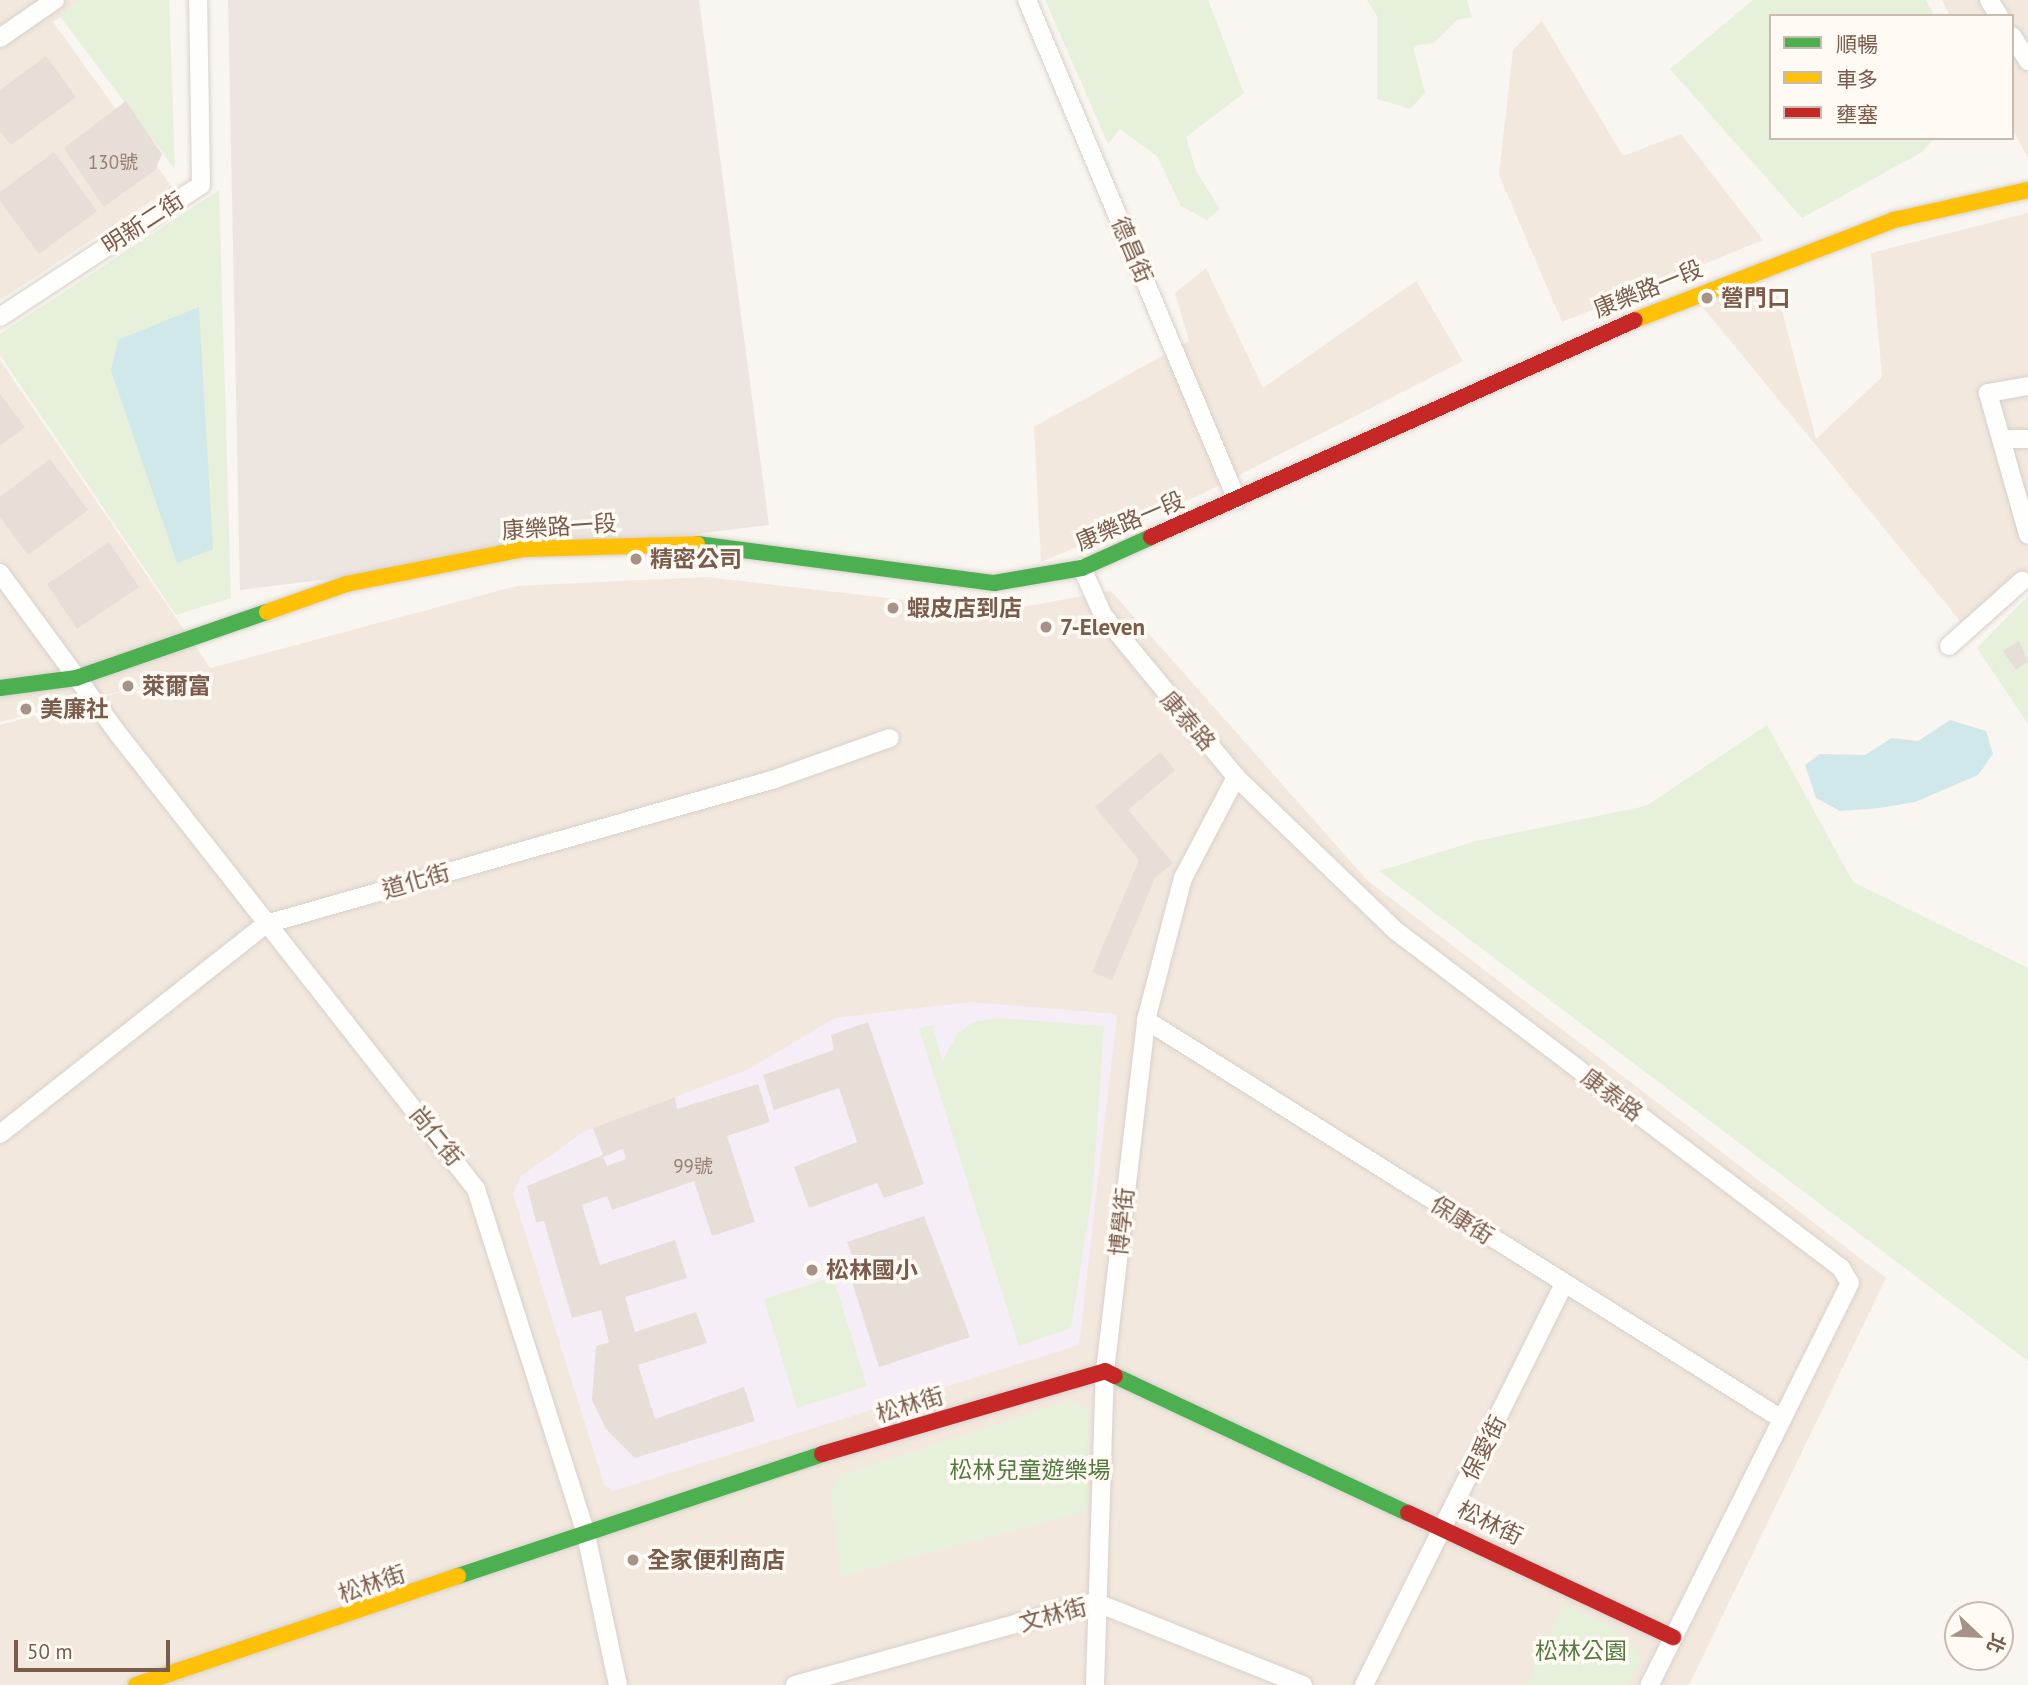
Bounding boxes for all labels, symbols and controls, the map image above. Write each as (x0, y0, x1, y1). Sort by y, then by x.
legend (1769, 14, 2014, 140)
text: 順暢 (1836, 31, 1878, 58)
text: 車多 (1836, 66, 1878, 93)
text: 壅塞 (1836, 101, 1878, 128)
house number: 130號 (88, 152, 138, 174)
street label: 明新二街 (97, 186, 189, 260)
street label: 德昌街 (1106, 213, 1158, 287)
street label: 康樂路一段 (1590, 255, 1706, 323)
place label: 營門口 (1721, 284, 1790, 312)
marker: 營門口 (1699, 290, 1715, 306)
street label: 康樂路一段 (1072, 486, 1188, 556)
street label: 康樂路一段 (501, 509, 617, 545)
place label: 精密公司 (650, 545, 742, 573)
marker: 精密公司 (628, 551, 644, 567)
place label: 蝦皮店到店 (907, 594, 1022, 622)
marker: 蝦皮店到店 (885, 600, 901, 616)
place label: 7-Eleven (1060, 613, 1145, 641)
marker: 7-Eleven (1038, 619, 1054, 635)
place label: 萊爾富 (142, 672, 211, 700)
marker: 萊爾富 (120, 678, 136, 694)
street label: 康泰路 (1155, 686, 1221, 756)
place label: 美廉社 (40, 695, 109, 723)
marker: 美廉社 (18, 701, 34, 717)
street label: 道化街 (379, 858, 453, 904)
street label: 康泰路 (1576, 1063, 1648, 1127)
street label: 尚仁街 (404, 1101, 468, 1171)
house number: 99號 (673, 1156, 713, 1178)
street label: 博學街 (1105, 1186, 1139, 1258)
street label: 保康街 (1425, 1190, 1499, 1250)
place label: 松林國小 (826, 1256, 918, 1284)
marker: 松林國小 (804, 1262, 820, 1278)
street label: 松林街 (873, 1382, 947, 1428)
street label: 保愛街 (1456, 1411, 1512, 1485)
park label: 松林兒童遊樂場 (950, 1456, 1110, 1484)
street label: 松林街 (1453, 1495, 1527, 1551)
place label: 全家便利商店 (647, 1546, 785, 1574)
marker: 全家便利商店 (625, 1552, 641, 1568)
street label: 松林街 (335, 1560, 409, 1608)
street label: 文林街 (1016, 1593, 1090, 1637)
north arrow (1944, 1601, 2014, 1671)
scale bar (18, 1626, 173, 1670)
text: 北 (1982, 1630, 2011, 1657)
park label: 松林公園 (1535, 1637, 1627, 1665)
text: 50 m (27, 1638, 73, 1665)

